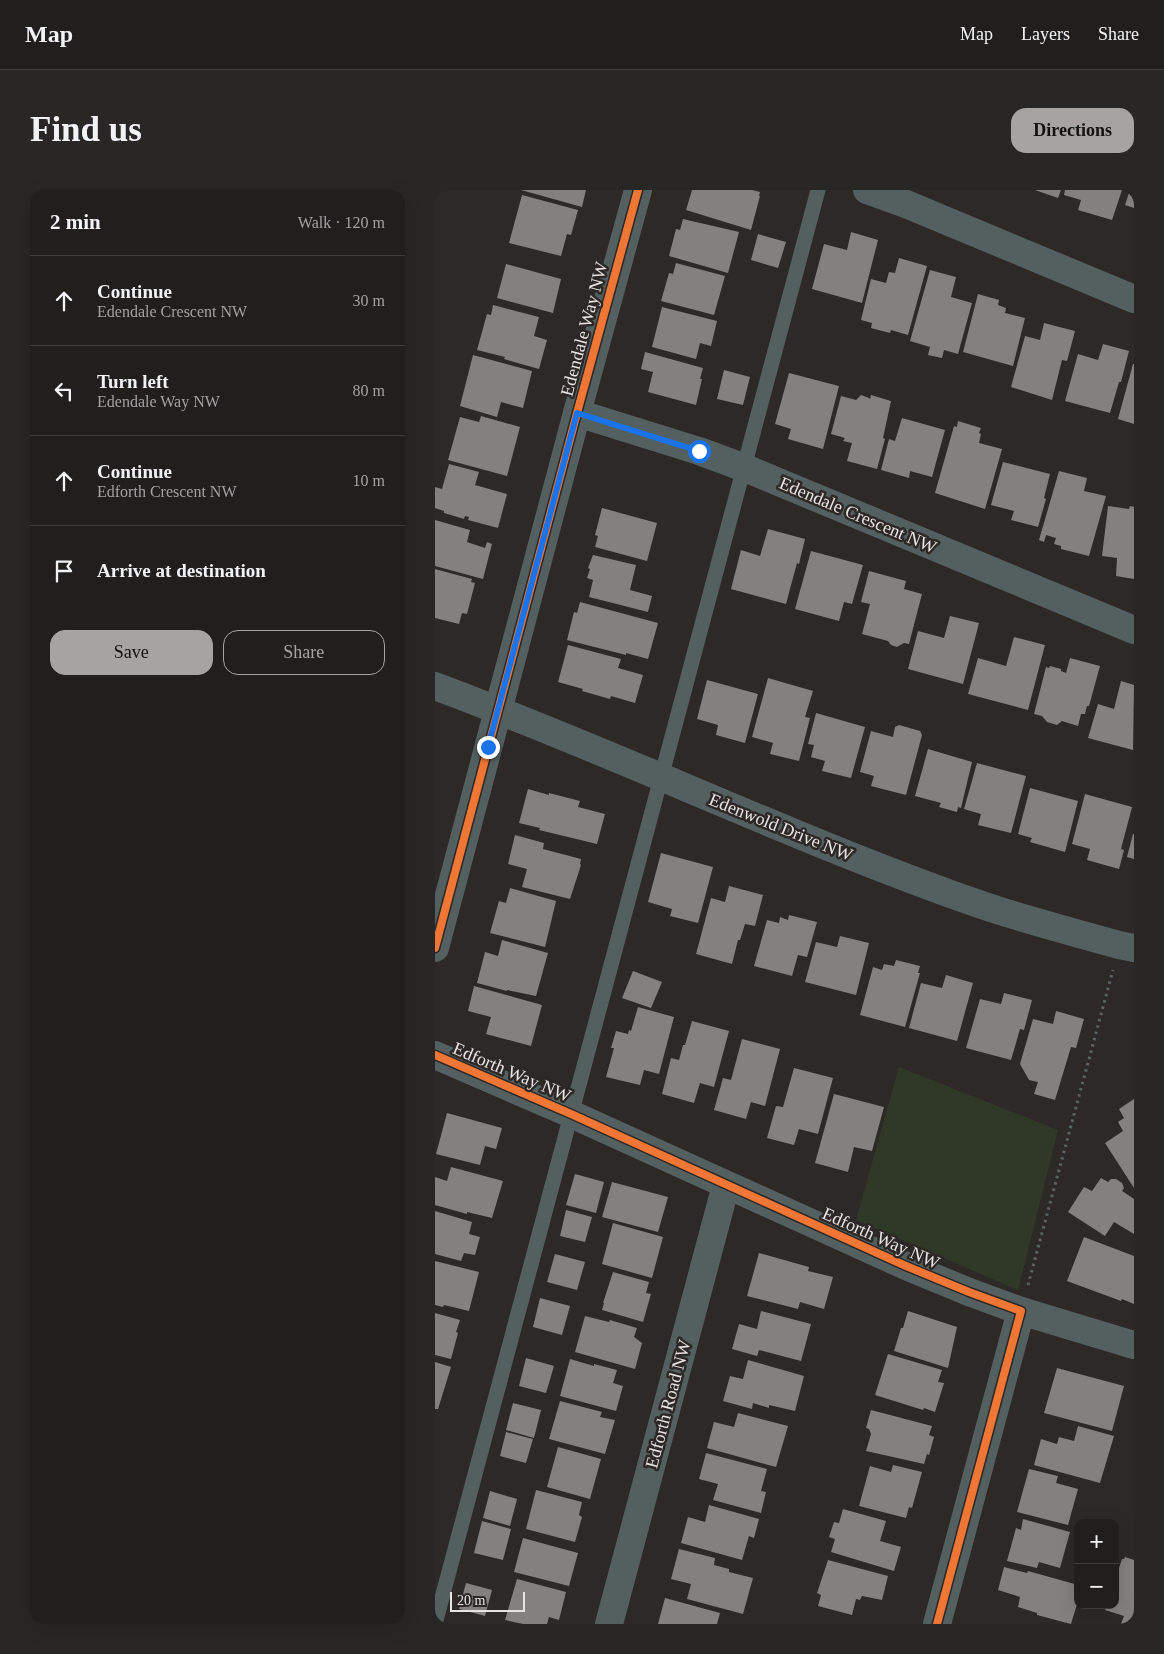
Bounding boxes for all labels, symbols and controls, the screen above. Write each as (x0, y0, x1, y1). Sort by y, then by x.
text: Map (25, 21, 73, 47)
text: Map (960, 24, 993, 44)
text: Layers (1021, 24, 1070, 44)
text: Share (1098, 24, 1139, 44)
button: Directions (1011, 108, 1134, 153)
text: Find us (30, 110, 142, 149)
text: 2 min (50, 210, 101, 234)
text: Walk · 120 m (298, 214, 385, 231)
street label: Edendale Way NW (556, 260, 612, 398)
text: Continue (97, 281, 172, 302)
icon: ahead (50, 287, 78, 315)
text: 30 m (353, 292, 385, 309)
text: Edendale Crescent NW (97, 303, 247, 320)
text: Turn left (97, 371, 169, 392)
icon: left (50, 377, 78, 405)
text: 80 m (353, 382, 385, 399)
text: Edendale Way NW (97, 393, 220, 410)
route start (688, 440, 711, 463)
text: Continue (97, 461, 172, 482)
icon: ahead (50, 467, 78, 495)
text: 10 m (353, 472, 385, 489)
street label: Edendale Crescent NW (776, 473, 940, 557)
text: Edforth Crescent NW (97, 483, 237, 500)
icon: arrive (50, 557, 78, 585)
text: Arrive at destination (97, 560, 266, 581)
button: Save (50, 630, 213, 675)
button: Share (223, 630, 385, 675)
route end (477, 736, 500, 759)
street label: Edenwold Drive NW (706, 789, 856, 865)
street label: Edforth Way NW (450, 1038, 574, 1106)
street label: Edforth Way NW (819, 1203, 943, 1273)
street label: Edforth Road NW (641, 1338, 695, 1470)
map controls (1074, 1519, 1119, 1609)
button: + (1074, 1519, 1119, 1564)
button: − (1074, 1564, 1119, 1609)
scale bar (450, 1589, 525, 1612)
text: 20 m (457, 1593, 485, 1608)

